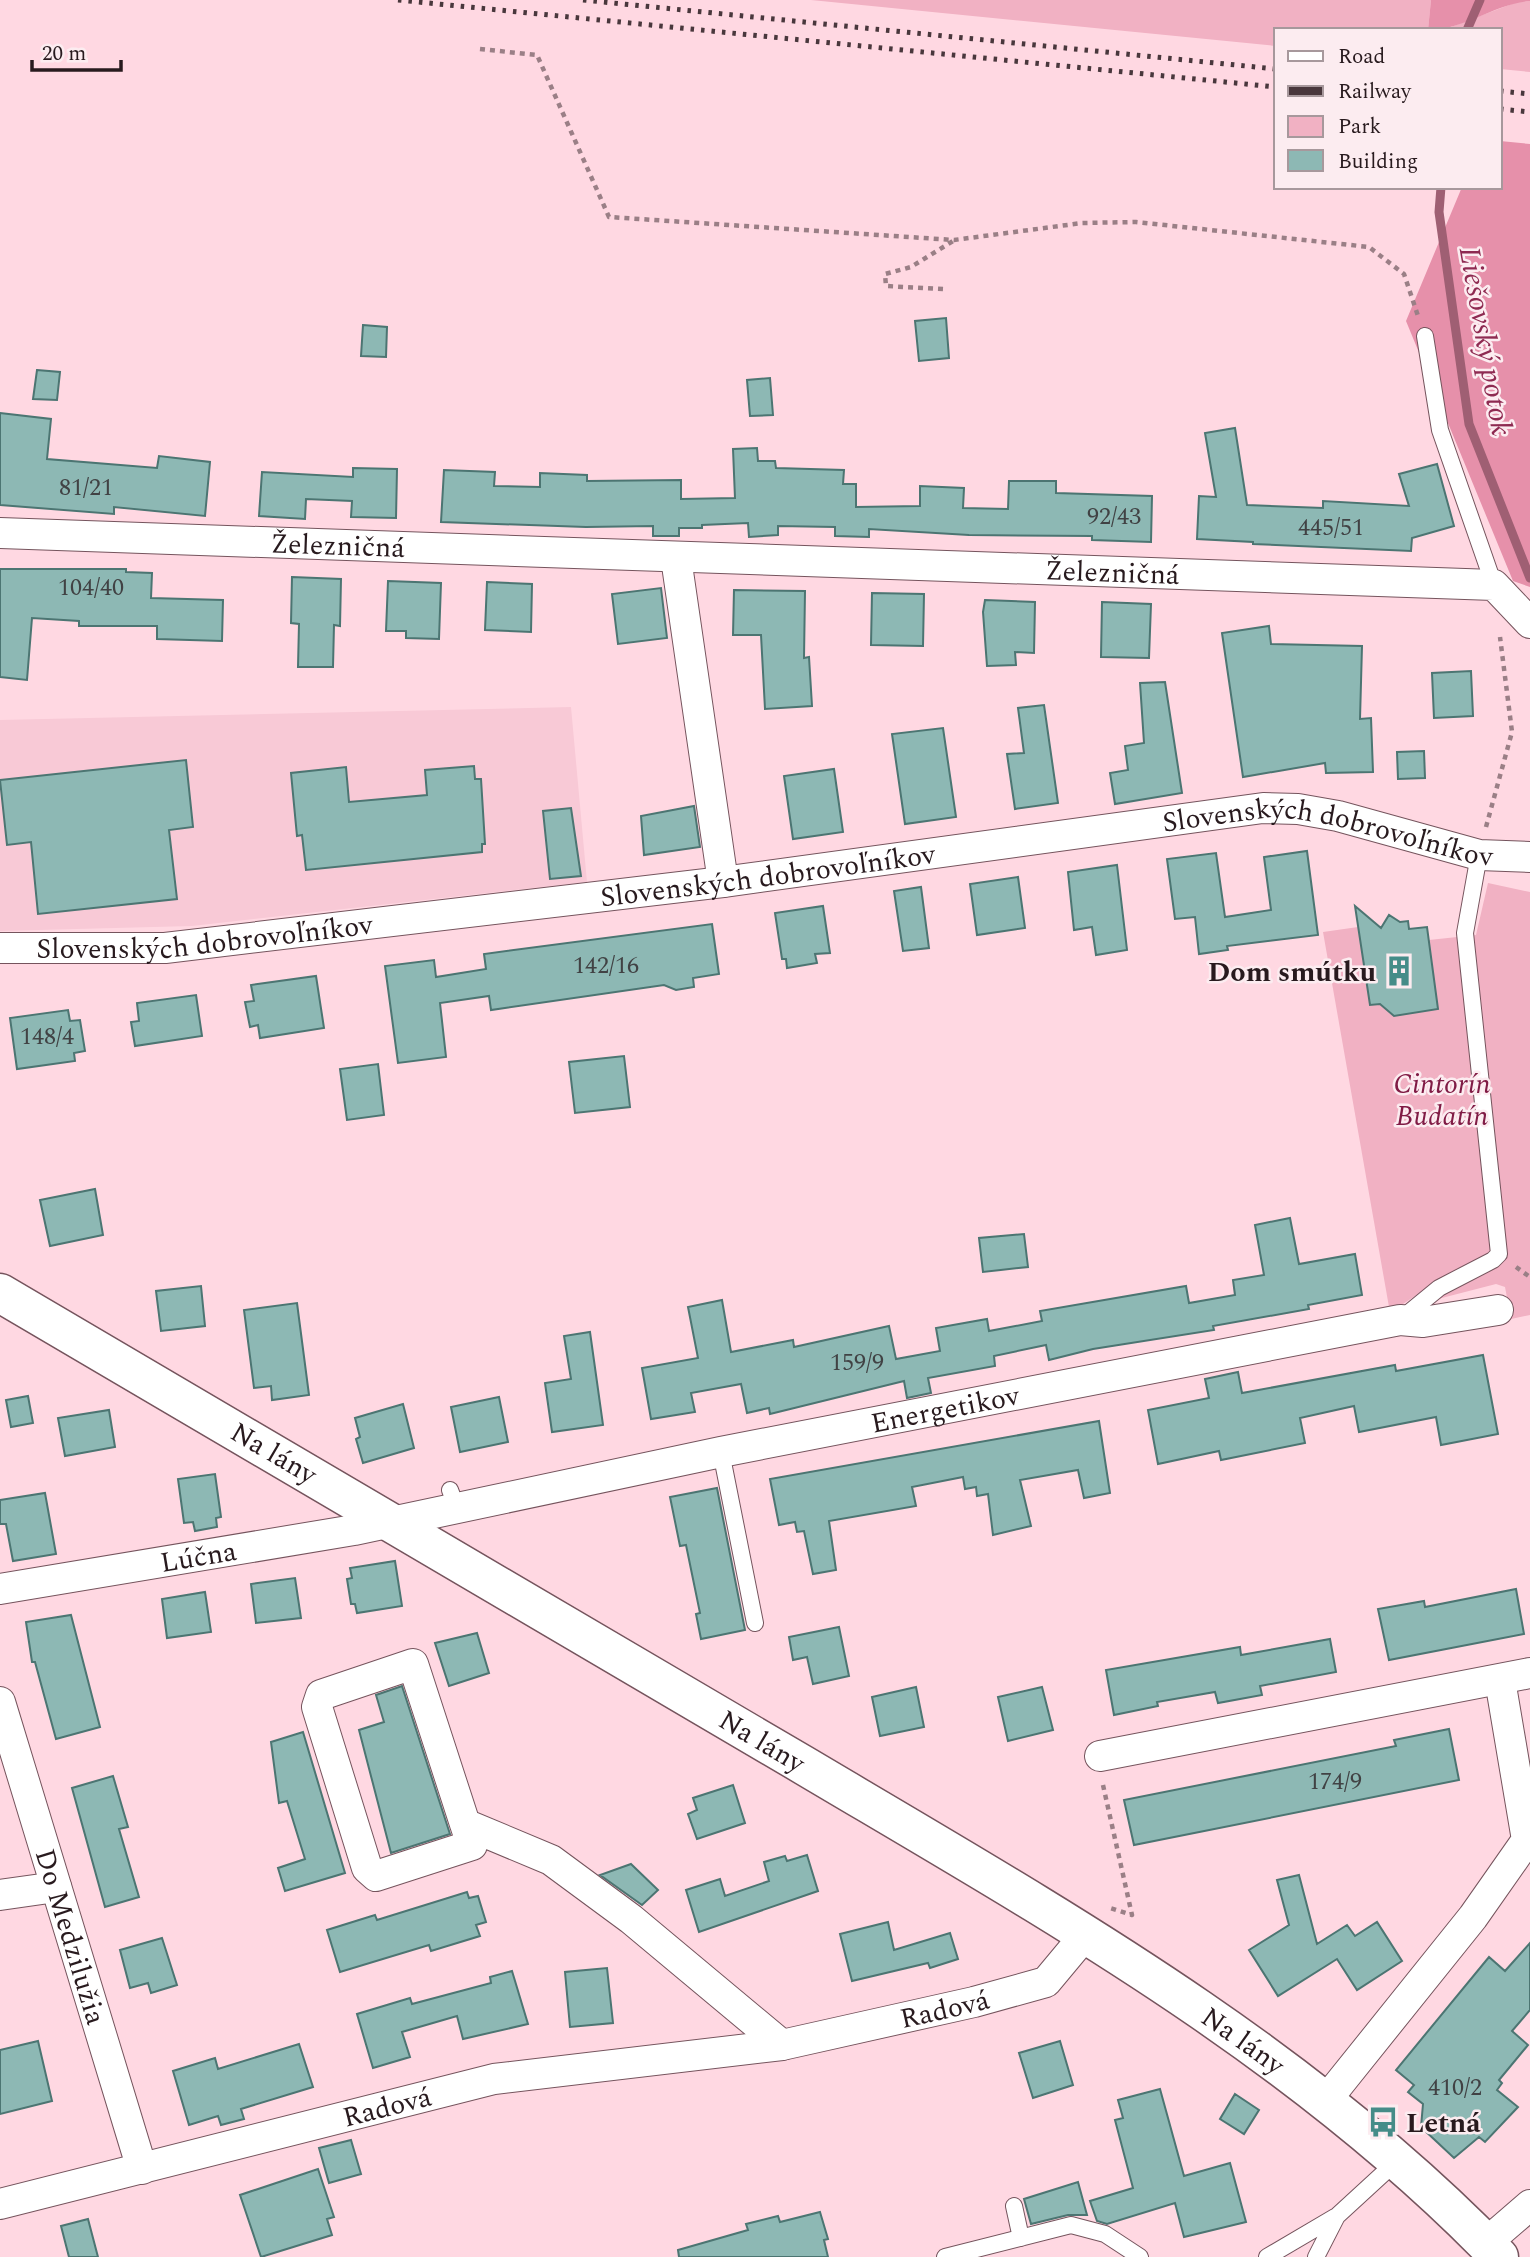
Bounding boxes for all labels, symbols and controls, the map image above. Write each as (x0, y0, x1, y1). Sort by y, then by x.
scale bar (32, 28, 121, 72)
legend (1274, 28, 1502, 189)
text: 20 m (42, 38, 86, 70)
text: Road (1338, 41, 1385, 73)
text: Railway (1338, 76, 1412, 108)
text: Park (1338, 111, 1382, 143)
text: Building (1338, 146, 1418, 178)
water label: Liešovský potok (1446, 243, 1524, 439)
house number: 81/21 (59, 470, 113, 506)
house number: 92/43 (1087, 499, 1141, 535)
house number: 445/51 (1298, 510, 1364, 546)
street label: Železničná (270, 522, 406, 570)
street label: Železničná (1044, 549, 1181, 597)
house number: 104/40 (58, 570, 124, 606)
street label: Slovenských dobrovoľníkov (1160, 787, 1495, 879)
street label: Slovenských dobrovoľníkov (598, 833, 940, 919)
street label: Slovenských dobrovoľníkov (36, 903, 377, 972)
house number: 142/16 (573, 948, 639, 984)
place label: Dom smútku (1208, 951, 1376, 994)
building icon: Dom smútku (1382, 954, 1416, 988)
house number: 148/4 (20, 1019, 74, 1055)
park label: Cintorín Budatín (1393, 1063, 1491, 1138)
house number: 159/9 (830, 1345, 884, 1381)
street label: Energetikov (867, 1374, 1024, 1445)
street label: Na lány (222, 1411, 326, 1497)
street label: Lúčna (157, 1530, 240, 1585)
street label: Na lány (710, 1699, 814, 1785)
house number: 174/9 (1308, 1764, 1362, 1800)
street label: Do Medzilužia (23, 1843, 117, 2030)
street label: Radová (896, 1979, 995, 2041)
street label: Na lány (1192, 1996, 1295, 2087)
house number: 410/2 (1428, 2070, 1482, 2106)
street label: Radová (338, 2076, 437, 2140)
place label: Letná (1406, 2102, 1481, 2145)
bus stop icon: Letná (1366, 2105, 1400, 2139)

